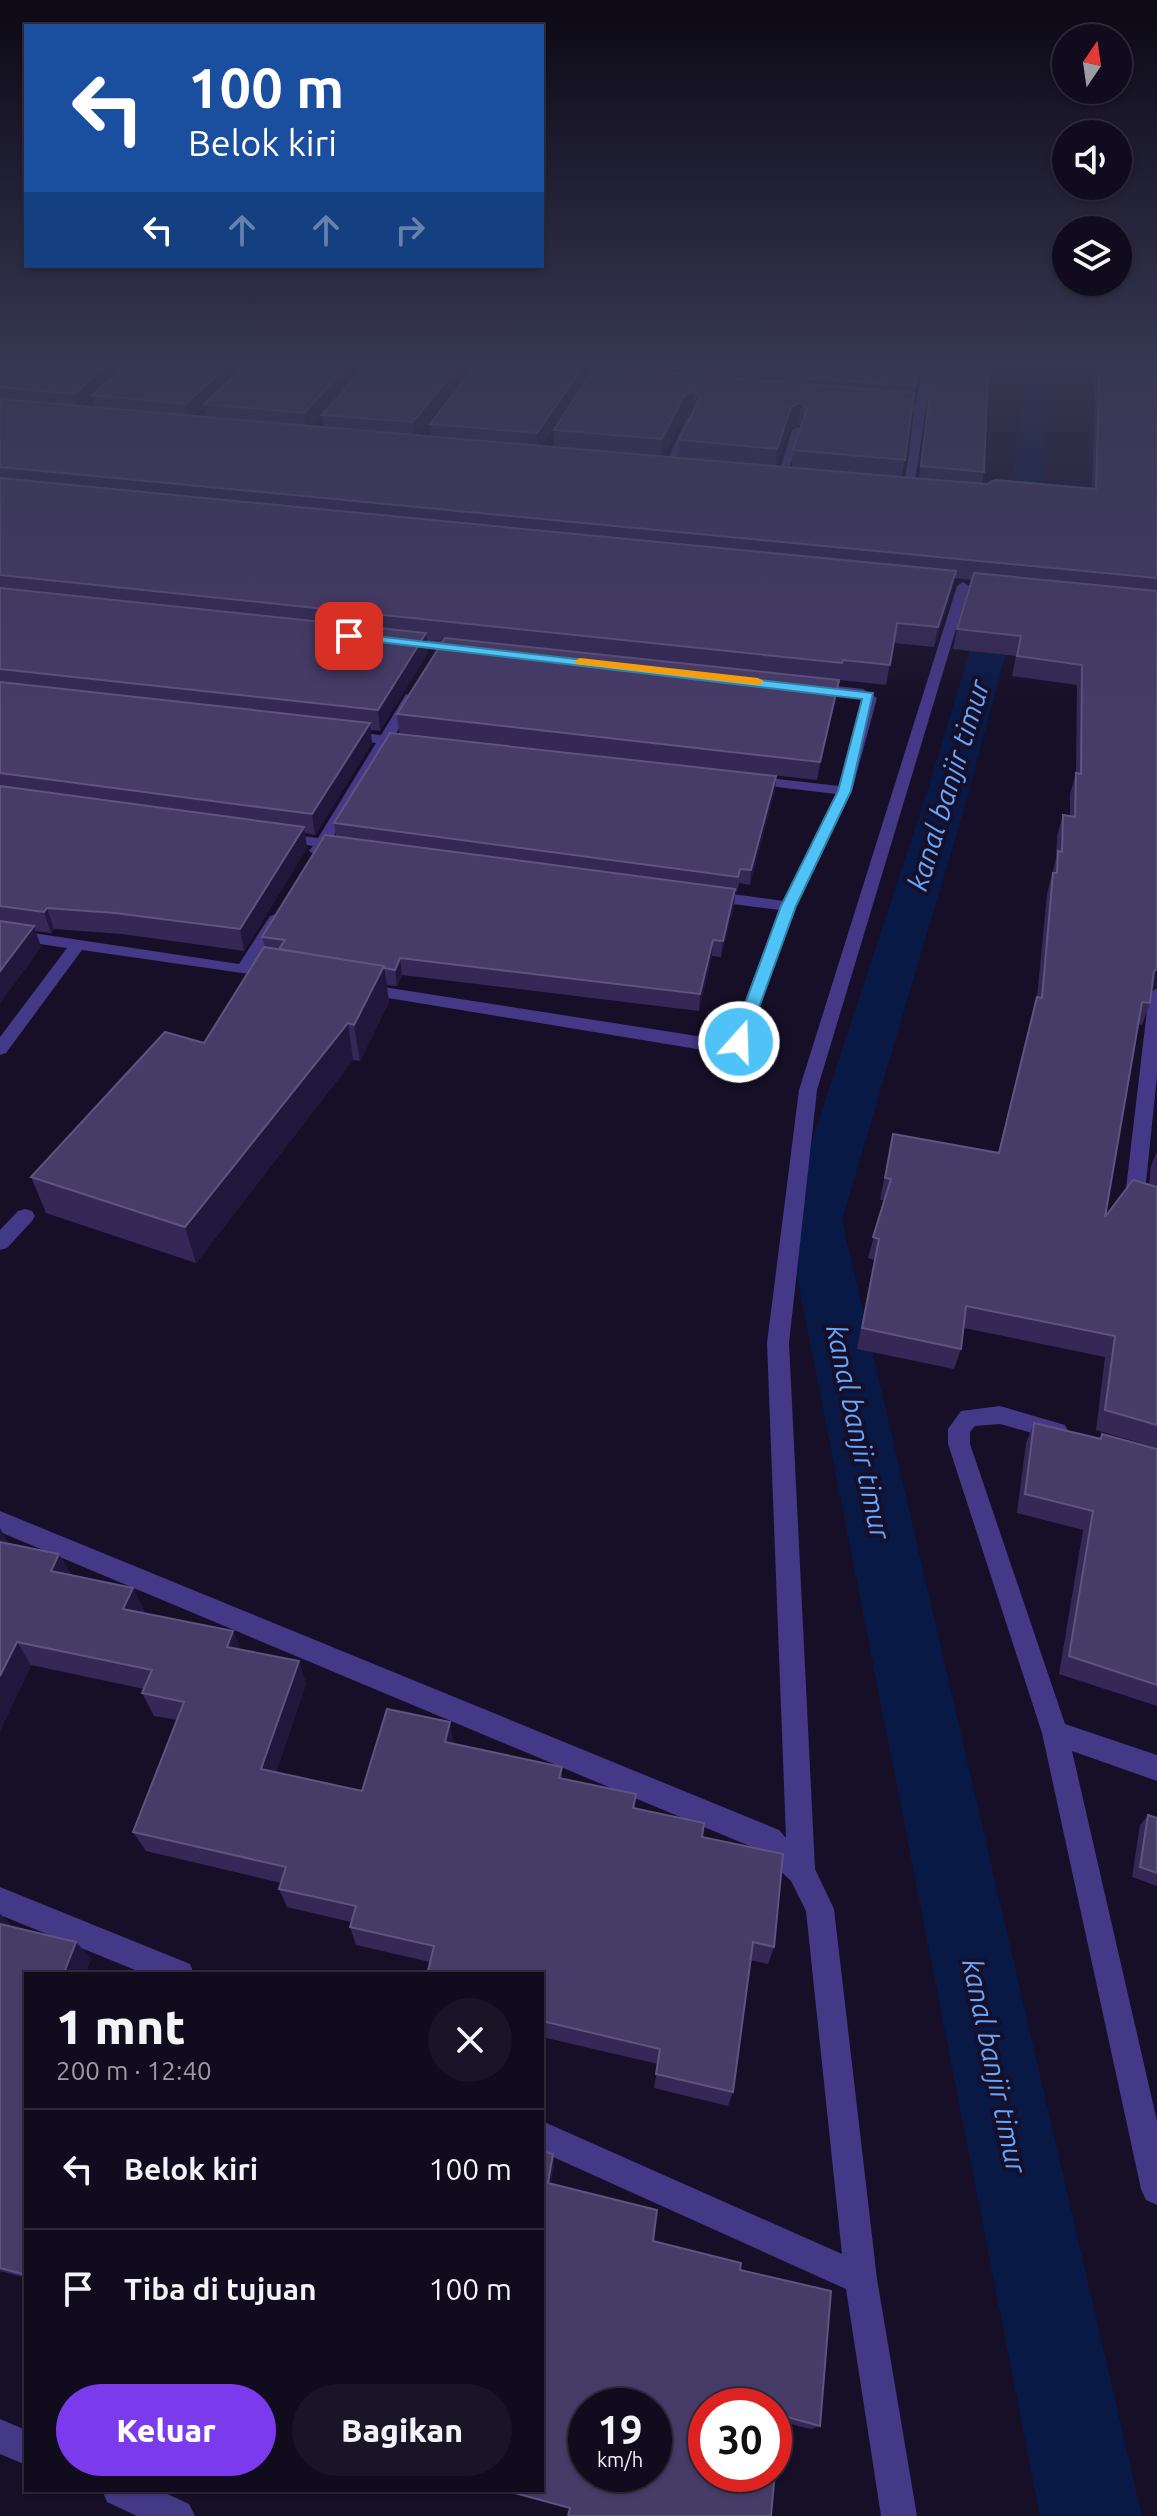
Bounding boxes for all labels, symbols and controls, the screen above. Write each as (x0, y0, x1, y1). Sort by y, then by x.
north arrow (1052, 24, 1132, 104)
map controls (1052, 24, 1132, 296)
icon: left (56, 56, 160, 160)
text: 100 m (188, 56, 344, 119)
button: sound (1052, 120, 1132, 200)
text: Belok kiri (188, 122, 337, 163)
icon: left (136, 208, 180, 252)
icon: ahead (220, 208, 264, 252)
icon: ahead (304, 208, 348, 252)
icon: right (388, 208, 432, 252)
button: layers (1052, 216, 1132, 296)
pin (315, 602, 383, 670)
icon: arrive (327, 614, 371, 658)
water label: kanal banjir timur (901, 675, 995, 894)
position arrow (697, 1000, 781, 1084)
water label: kanal banjir timur (821, 1322, 897, 1543)
water label: kanal banjir timur (957, 1956, 1033, 2177)
button: close (428, 1998, 512, 2082)
text: 1 mnt (56, 1999, 186, 2053)
text: 200 m · 12:40 (56, 2056, 212, 2085)
icon: left (56, 2147, 100, 2191)
text: Belok kiri (124, 2152, 258, 2186)
text: 100 m (428, 2152, 512, 2186)
icon: arrive (56, 2267, 100, 2311)
text: Tiba di tujuan (124, 2272, 317, 2306)
text: 100 m (428, 2272, 512, 2306)
button: Keluar (56, 2384, 276, 2476)
button: Bagikan (292, 2384, 512, 2476)
speed limit sign: 30 (688, 2388, 792, 2492)
text: 19 (597, 2407, 643, 2452)
text: km/h (597, 2448, 643, 2471)

